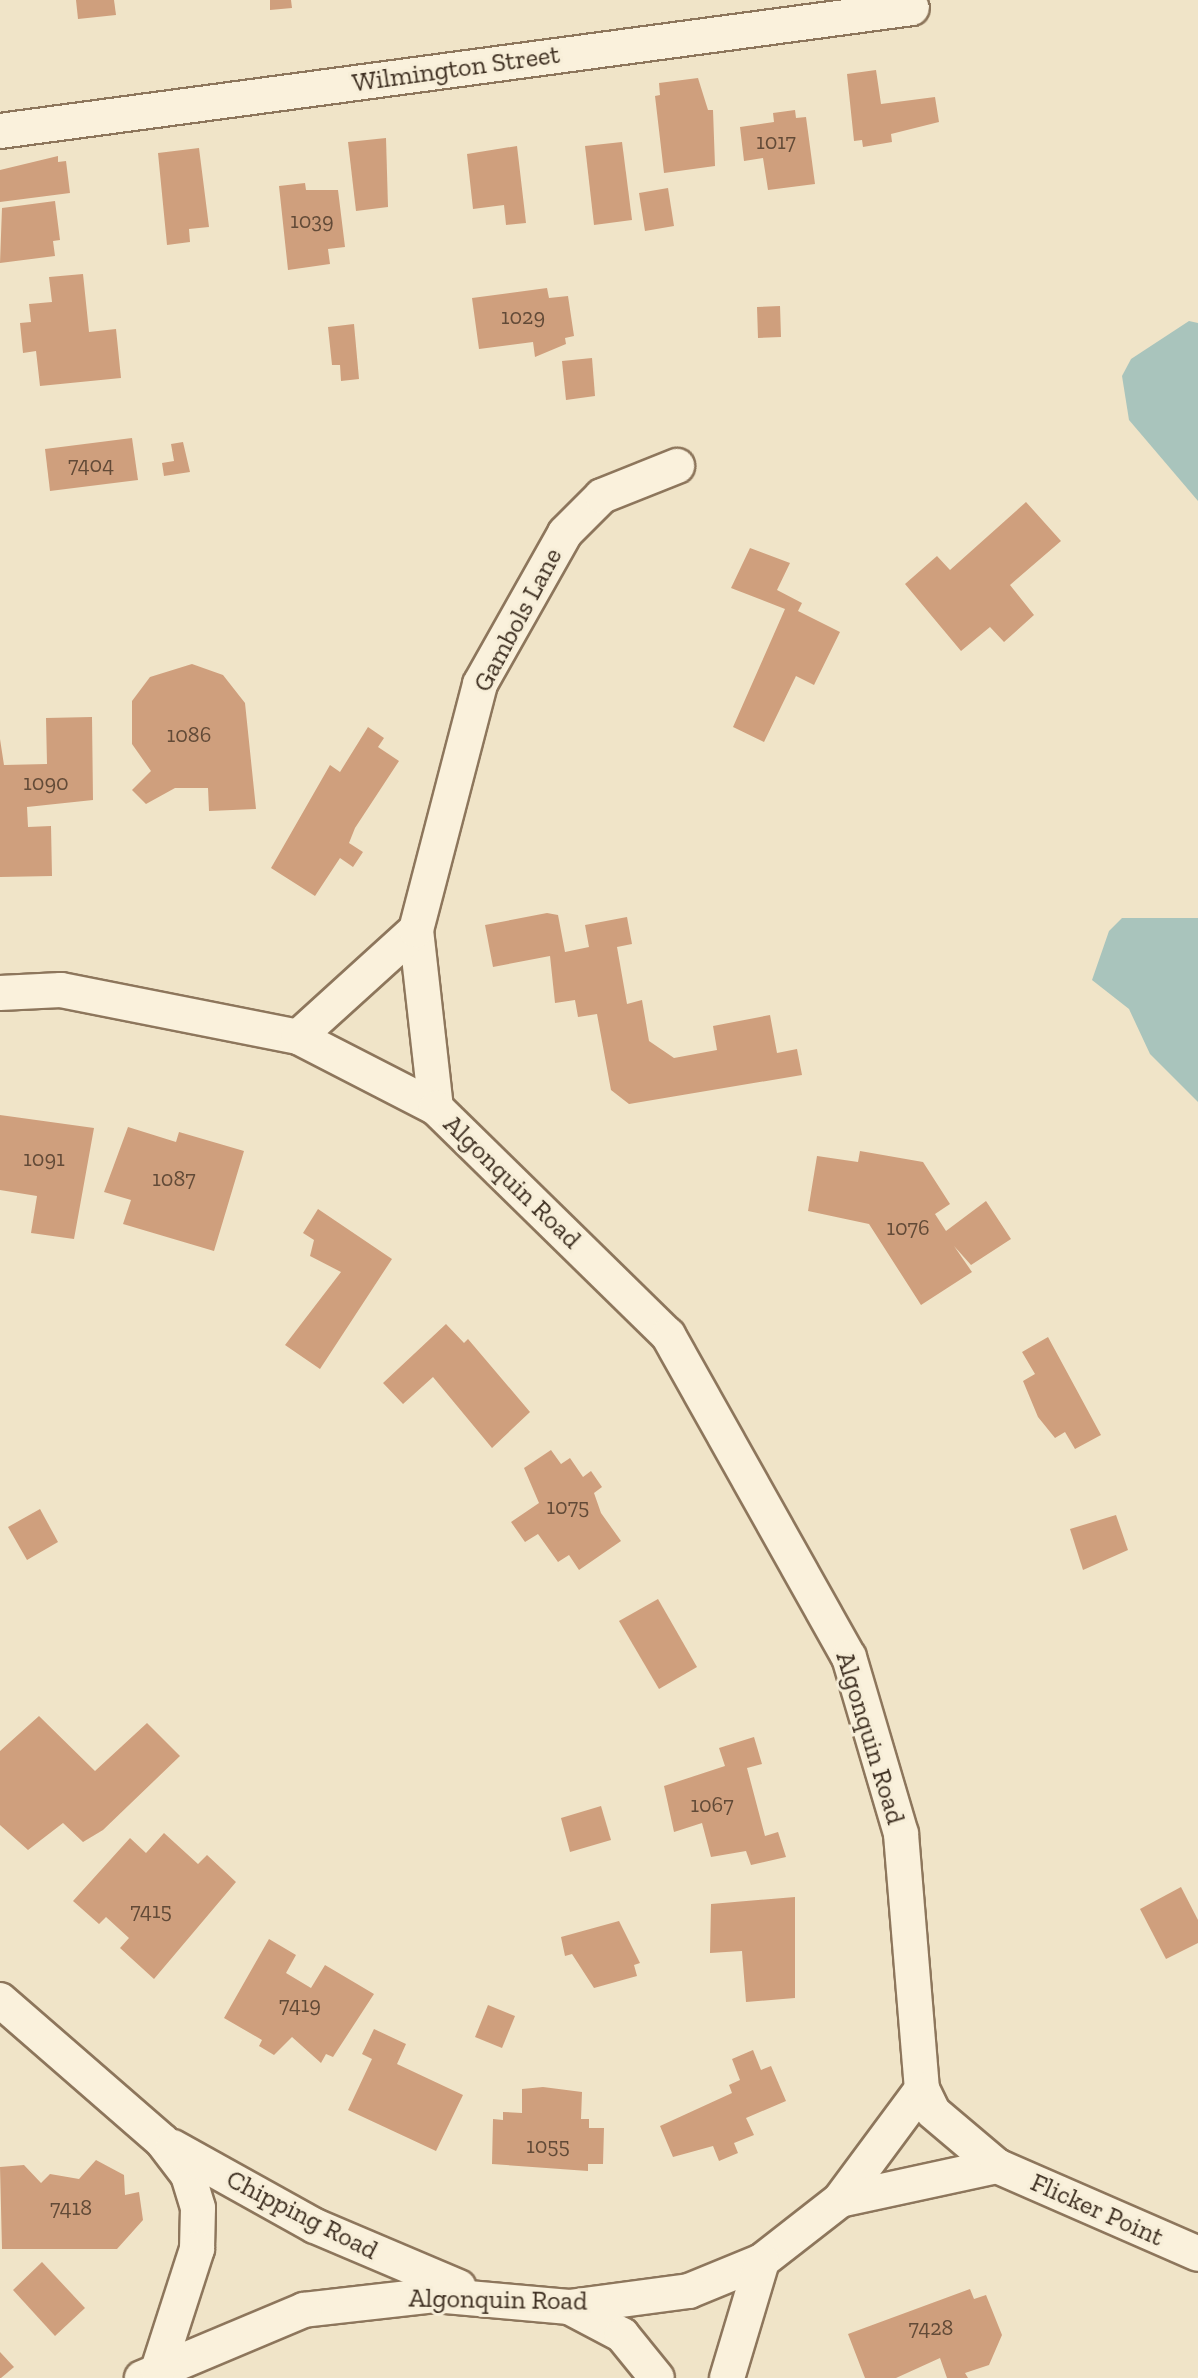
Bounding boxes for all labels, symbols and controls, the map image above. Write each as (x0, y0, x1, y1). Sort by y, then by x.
street label: Wilmington Street (350, 39, 562, 99)
house number: 1017 (756, 129, 796, 155)
house number: 1039 (290, 208, 334, 234)
house number: 1029 (501, 304, 545, 330)
house number: 7404 (68, 452, 114, 478)
street label: Gambols Lane (467, 543, 569, 697)
house number: 1086 (167, 722, 211, 748)
house number: 1090 (23, 770, 69, 796)
street label: Algonquin Road (437, 1109, 587, 1255)
house number: 1091 (23, 1146, 65, 1172)
house number: 1087 (152, 1166, 196, 1192)
house number: 1076 (886, 1215, 930, 1241)
house number: 1075 (547, 1494, 589, 1520)
street label: Algonquin Road (829, 1648, 911, 1828)
house number: 1067 (690, 1792, 734, 1818)
house number: 7415 (130, 1898, 172, 1924)
house number: 7419 (279, 1992, 321, 2018)
house number: 1055 (526, 2133, 570, 2159)
street label: Chipping Road (221, 2164, 383, 2266)
street label: Flicker Point (1026, 2167, 1168, 2253)
house number: 7418 (50, 2195, 92, 2221)
street label: Algonquin Road (408, 2283, 588, 2317)
house number: 7428 (909, 2315, 953, 2341)

